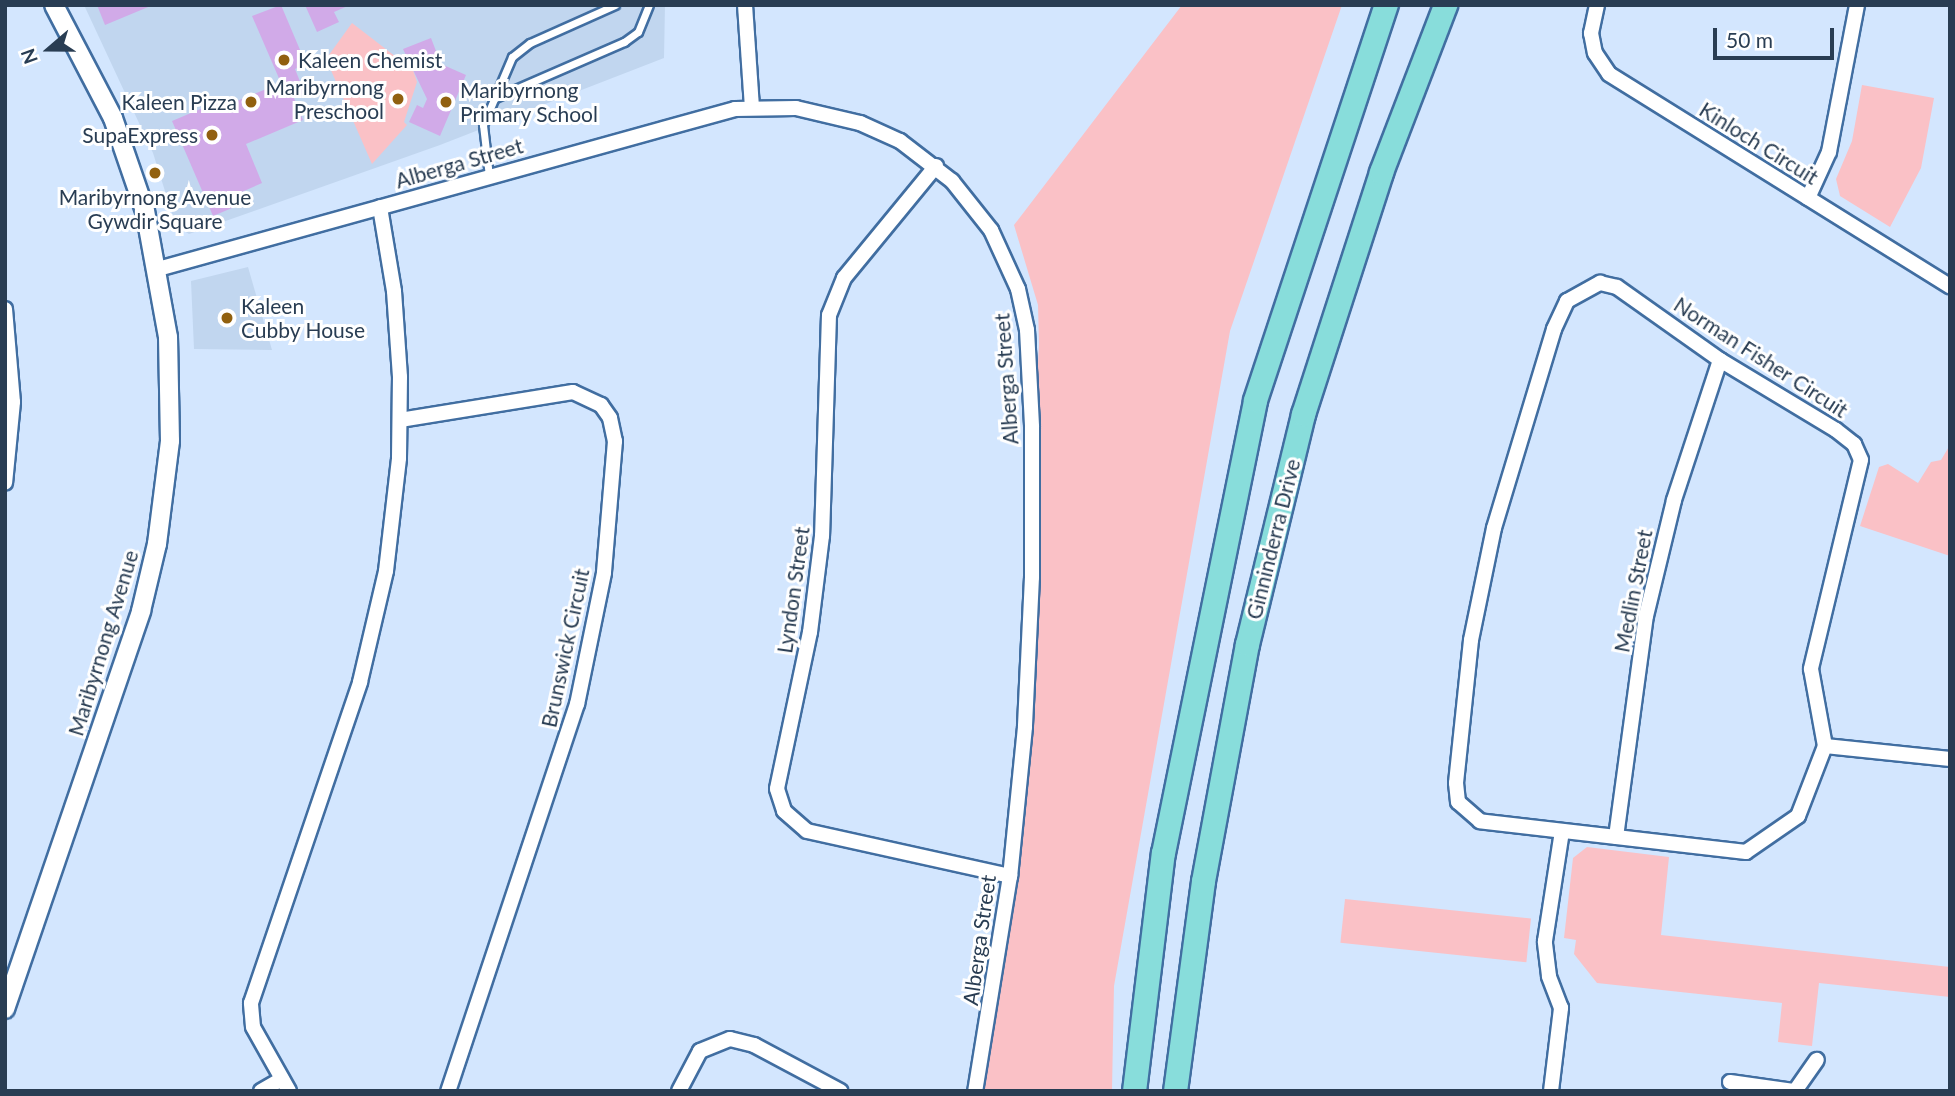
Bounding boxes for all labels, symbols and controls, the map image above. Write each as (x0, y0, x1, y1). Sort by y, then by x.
north arrow (14, 14, 84, 84)
scale bar (1717, 14, 1838, 58)
text: 50 m (1726, 27, 1773, 52)
text: N (15, 46, 42, 67)
place label: Kaleen Chemist (298, 47, 442, 73)
marker: Kaleen Chemist (276, 52, 292, 68)
place label: Maribyrnong Preschool (265, 74, 384, 124)
place label: Maribyrnong Primary School (460, 77, 598, 127)
place label: Kaleen Pizza (121, 89, 237, 115)
marker: Maribyrnong Preschool (390, 91, 406, 107)
marker: Kaleen Pizza (243, 94, 259, 110)
marker: Maribyrnong Primary School (438, 94, 454, 110)
street label: Kinloch Circuit (1695, 96, 1823, 190)
place label: SupaExpress (82, 122, 198, 148)
marker: SupaExpress (204, 127, 220, 143)
street label: Alberga Street (392, 133, 526, 193)
marker: Maribyrnong Avenue Gywdir Square (147, 165, 163, 181)
place label: Maribyrnong Avenue Gywdir Square (58, 184, 252, 234)
street label: Norman Fisher Circuit (1669, 291, 1853, 423)
place label: Kaleen Cubby House (241, 293, 366, 343)
marker: Kaleen Cubby House (219, 310, 235, 326)
street label: Alberga Street (989, 313, 1023, 445)
street label: Ginninderra Drive (1241, 456, 1305, 622)
street label: Lyndon Street (772, 525, 814, 655)
street label: Medlin Street (1609, 528, 1657, 654)
street label: Maribyrnong Avenue (63, 547, 143, 739)
street label: Brunswick Circuit (536, 566, 594, 730)
street label: Alberga Street (957, 873, 1001, 1007)

